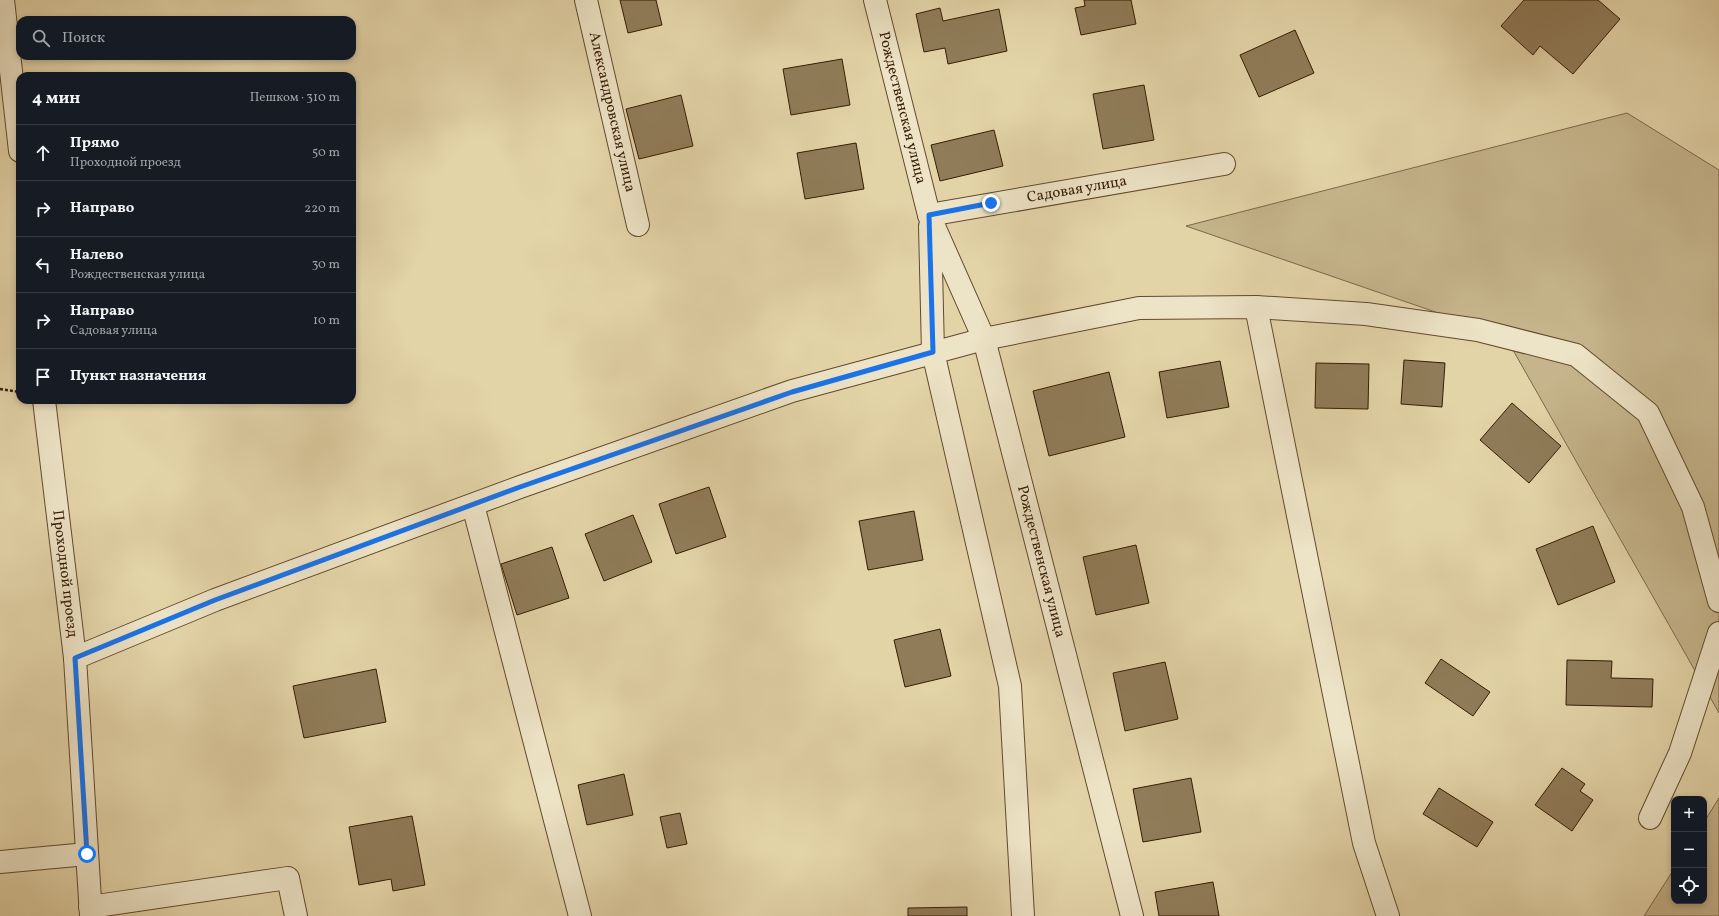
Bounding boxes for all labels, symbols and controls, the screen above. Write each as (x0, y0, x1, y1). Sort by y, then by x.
search box (16, 16, 356, 60)
icon: search (30, 27, 52, 49)
text: Поиск (62, 28, 105, 49)
street label: Рождественская улица (873, 29, 931, 186)
street label: Александровская улица (583, 30, 641, 194)
text: 4 мин (32, 87, 80, 110)
text: Пешком · 310 m (250, 89, 340, 107)
text: Прямо (70, 133, 119, 154)
icon: ahead (32, 142, 54, 164)
text: 50 m (312, 144, 340, 162)
text: Проходной проезд (70, 154, 181, 172)
street label: Садовая улица (1025, 170, 1128, 208)
route end (982, 194, 1000, 212)
icon: right (32, 198, 54, 220)
text: Направо (70, 198, 134, 219)
text: 220 m (304, 200, 340, 218)
text: Налево (70, 245, 124, 266)
icon: left (32, 254, 54, 276)
text: 30 m (312, 256, 340, 274)
text: Рождественская улица (70, 266, 205, 284)
text: Направо (70, 301, 134, 322)
icon: right (32, 310, 54, 332)
text: 10 m (313, 312, 340, 330)
text: Садовая улица (70, 322, 157, 340)
icon: arrive (32, 366, 54, 388)
text: Пункт назначения (70, 366, 206, 387)
street label: Рождественская улица (1011, 483, 1071, 640)
street label: Проходной проезд (47, 509, 83, 639)
map controls (1671, 796, 1707, 904)
button: + (1671, 796, 1707, 832)
button: − (1671, 832, 1707, 868)
route start (78, 845, 96, 863)
button: locate (1671, 868, 1707, 904)

